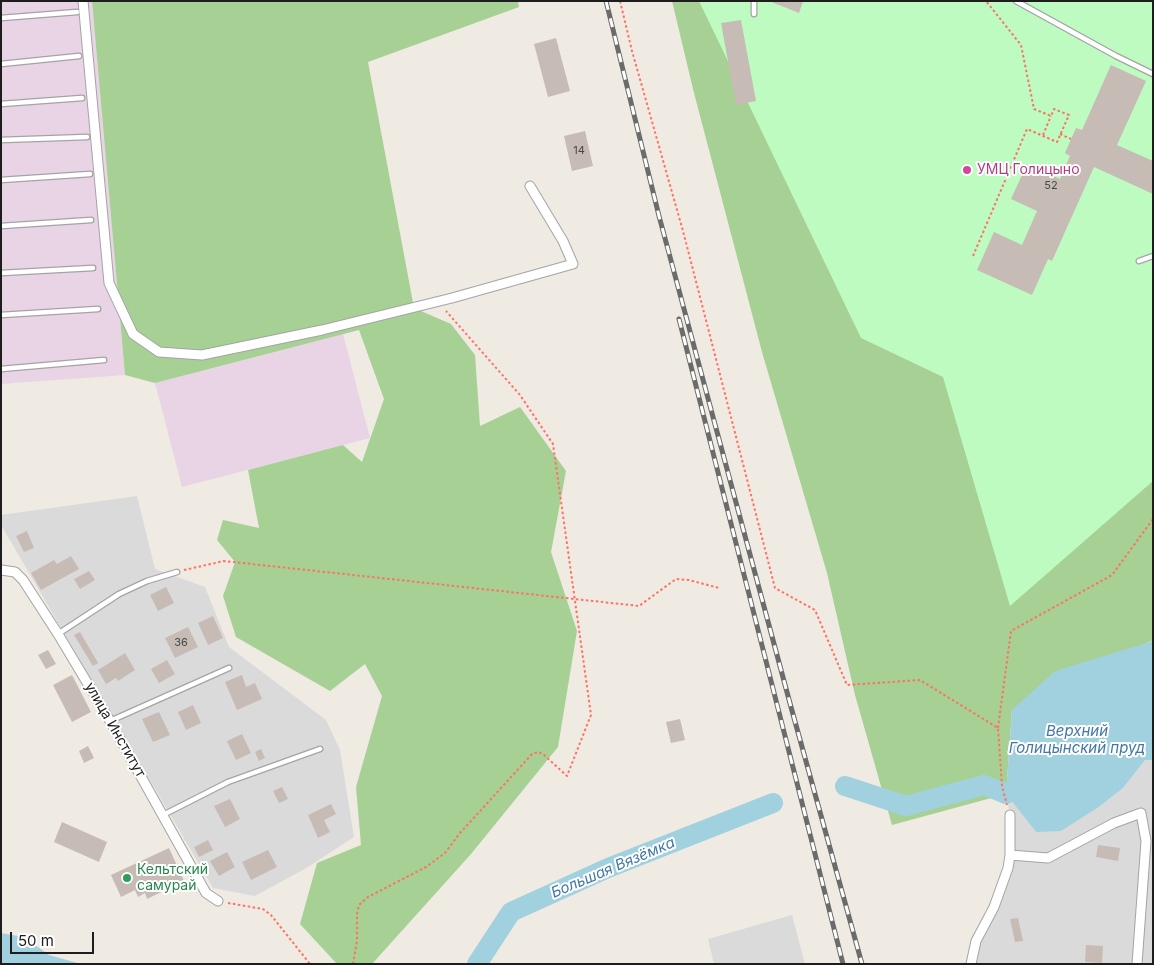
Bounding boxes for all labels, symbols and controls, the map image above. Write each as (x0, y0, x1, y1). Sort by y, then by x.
house number: 14 (573, 144, 585, 158)
place label: УМЦ Голицыно (977, 162, 1080, 178)
marker: УМЦ Голицыно (961, 164, 973, 176)
house number: 52 (1044, 179, 1058, 193)
house number: 36 (174, 636, 188, 650)
street label: улица Институт (81, 680, 149, 780)
water label: Верхний Голицынский пруд (1009, 722, 1145, 757)
water label: Большая Вязёмка (548, 834, 678, 902)
place label: Кельтский самурай (137, 862, 208, 894)
marker: Кельтский самурай (121, 872, 133, 884)
scale bar (12, 922, 96, 954)
text: 50 m (18, 931, 54, 950)

